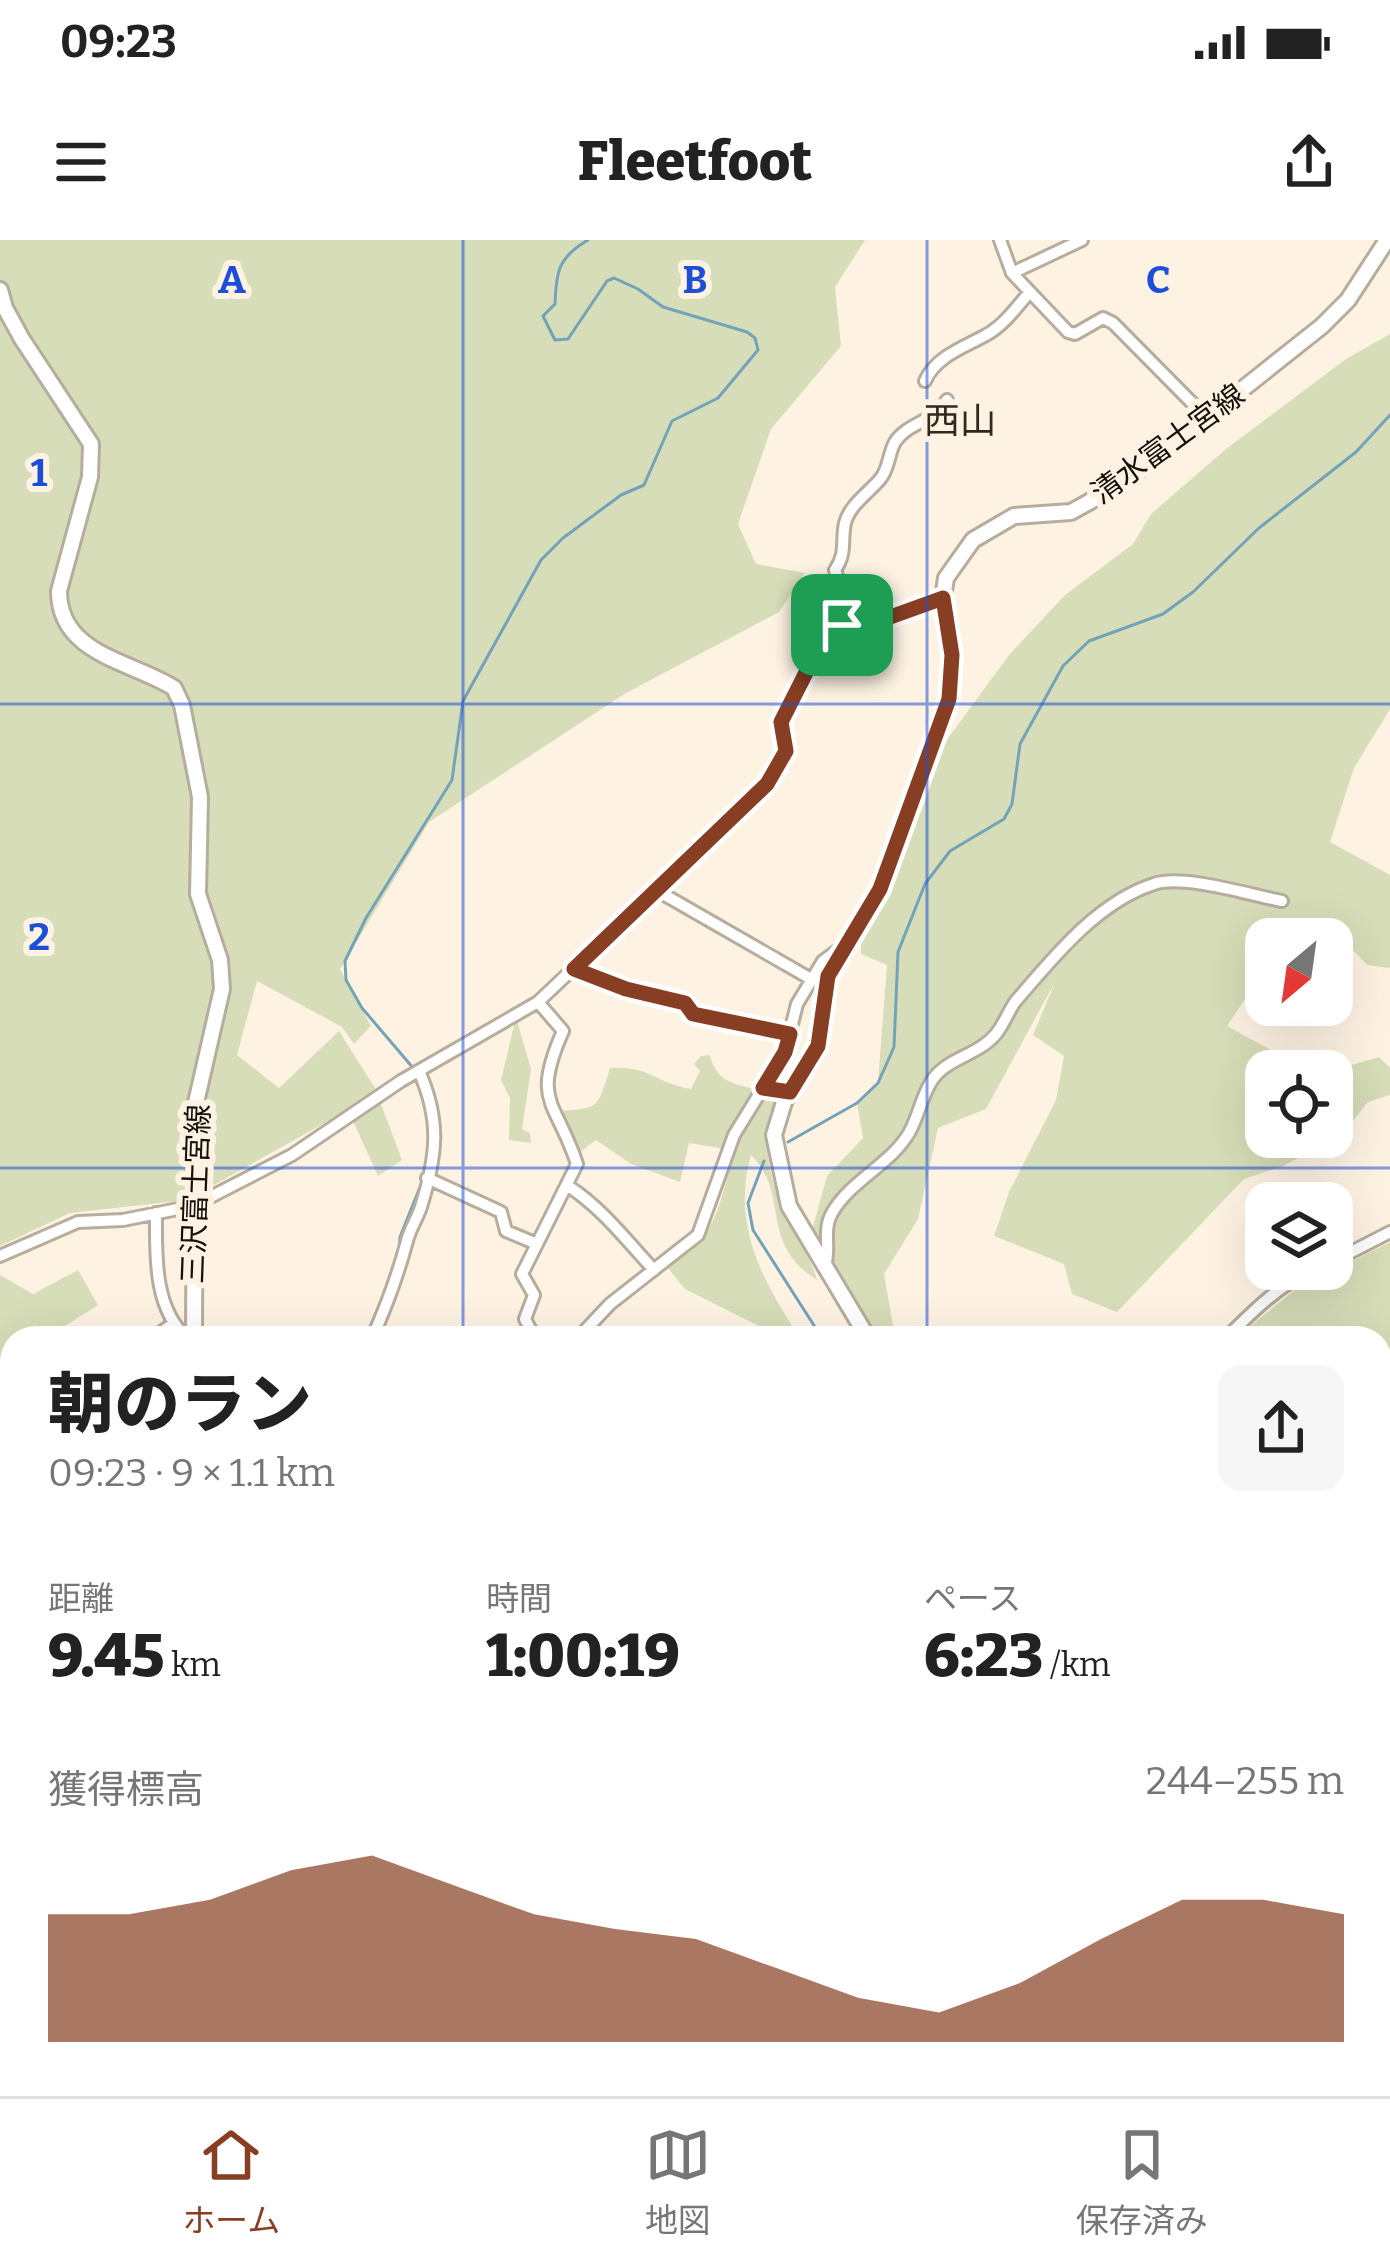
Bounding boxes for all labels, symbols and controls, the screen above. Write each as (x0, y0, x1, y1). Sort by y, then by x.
text: 09:23 (60, 15, 177, 69)
icon: menu (48, 129, 114, 195)
icon: share (1276, 129, 1342, 195)
text: Fleetfoot (578, 130, 812, 194)
text: A (218, 257, 246, 303)
text: B (682, 257, 708, 303)
text: C (1146, 257, 1170, 303)
street label: 清水富士宮線 (1085, 377, 1251, 511)
district label: 西山 (924, 399, 996, 443)
text: 1 (31, 450, 48, 496)
pin (791, 574, 893, 676)
icon: arrive (809, 592, 875, 658)
text: 2 (28, 914, 50, 960)
north arrow (1245, 918, 1353, 1026)
map controls (1245, 918, 1353, 1290)
button: locate (1245, 1050, 1353, 1158)
street label: 三沢富士宮線 (175, 1103, 217, 1285)
button: layers (1245, 1182, 1353, 1290)
text: 朝のラン (48, 1365, 312, 1444)
button: share (1218, 1365, 1344, 1491)
text: 09:23 · 9 × 1.1 km (48, 1450, 335, 1496)
text: 距離 (48, 1579, 114, 1619)
text: 時間 (486, 1579, 552, 1619)
text: ペース (924, 1579, 1021, 1619)
text: 9.45 (48, 1620, 164, 1692)
text: 1:00:19 (486, 1620, 680, 1692)
text: 6:23 (924, 1620, 1043, 1692)
text: km (164, 1645, 221, 1685)
text: /km (1043, 1645, 1110, 1685)
text: 244–255 m (1146, 1758, 1344, 1804)
text: 獲得標高 (48, 1767, 204, 1813)
tab: ホーム (182, 2122, 280, 2242)
tab: 地図 (645, 2122, 711, 2242)
tab: 保存済み (1076, 2122, 1208, 2242)

